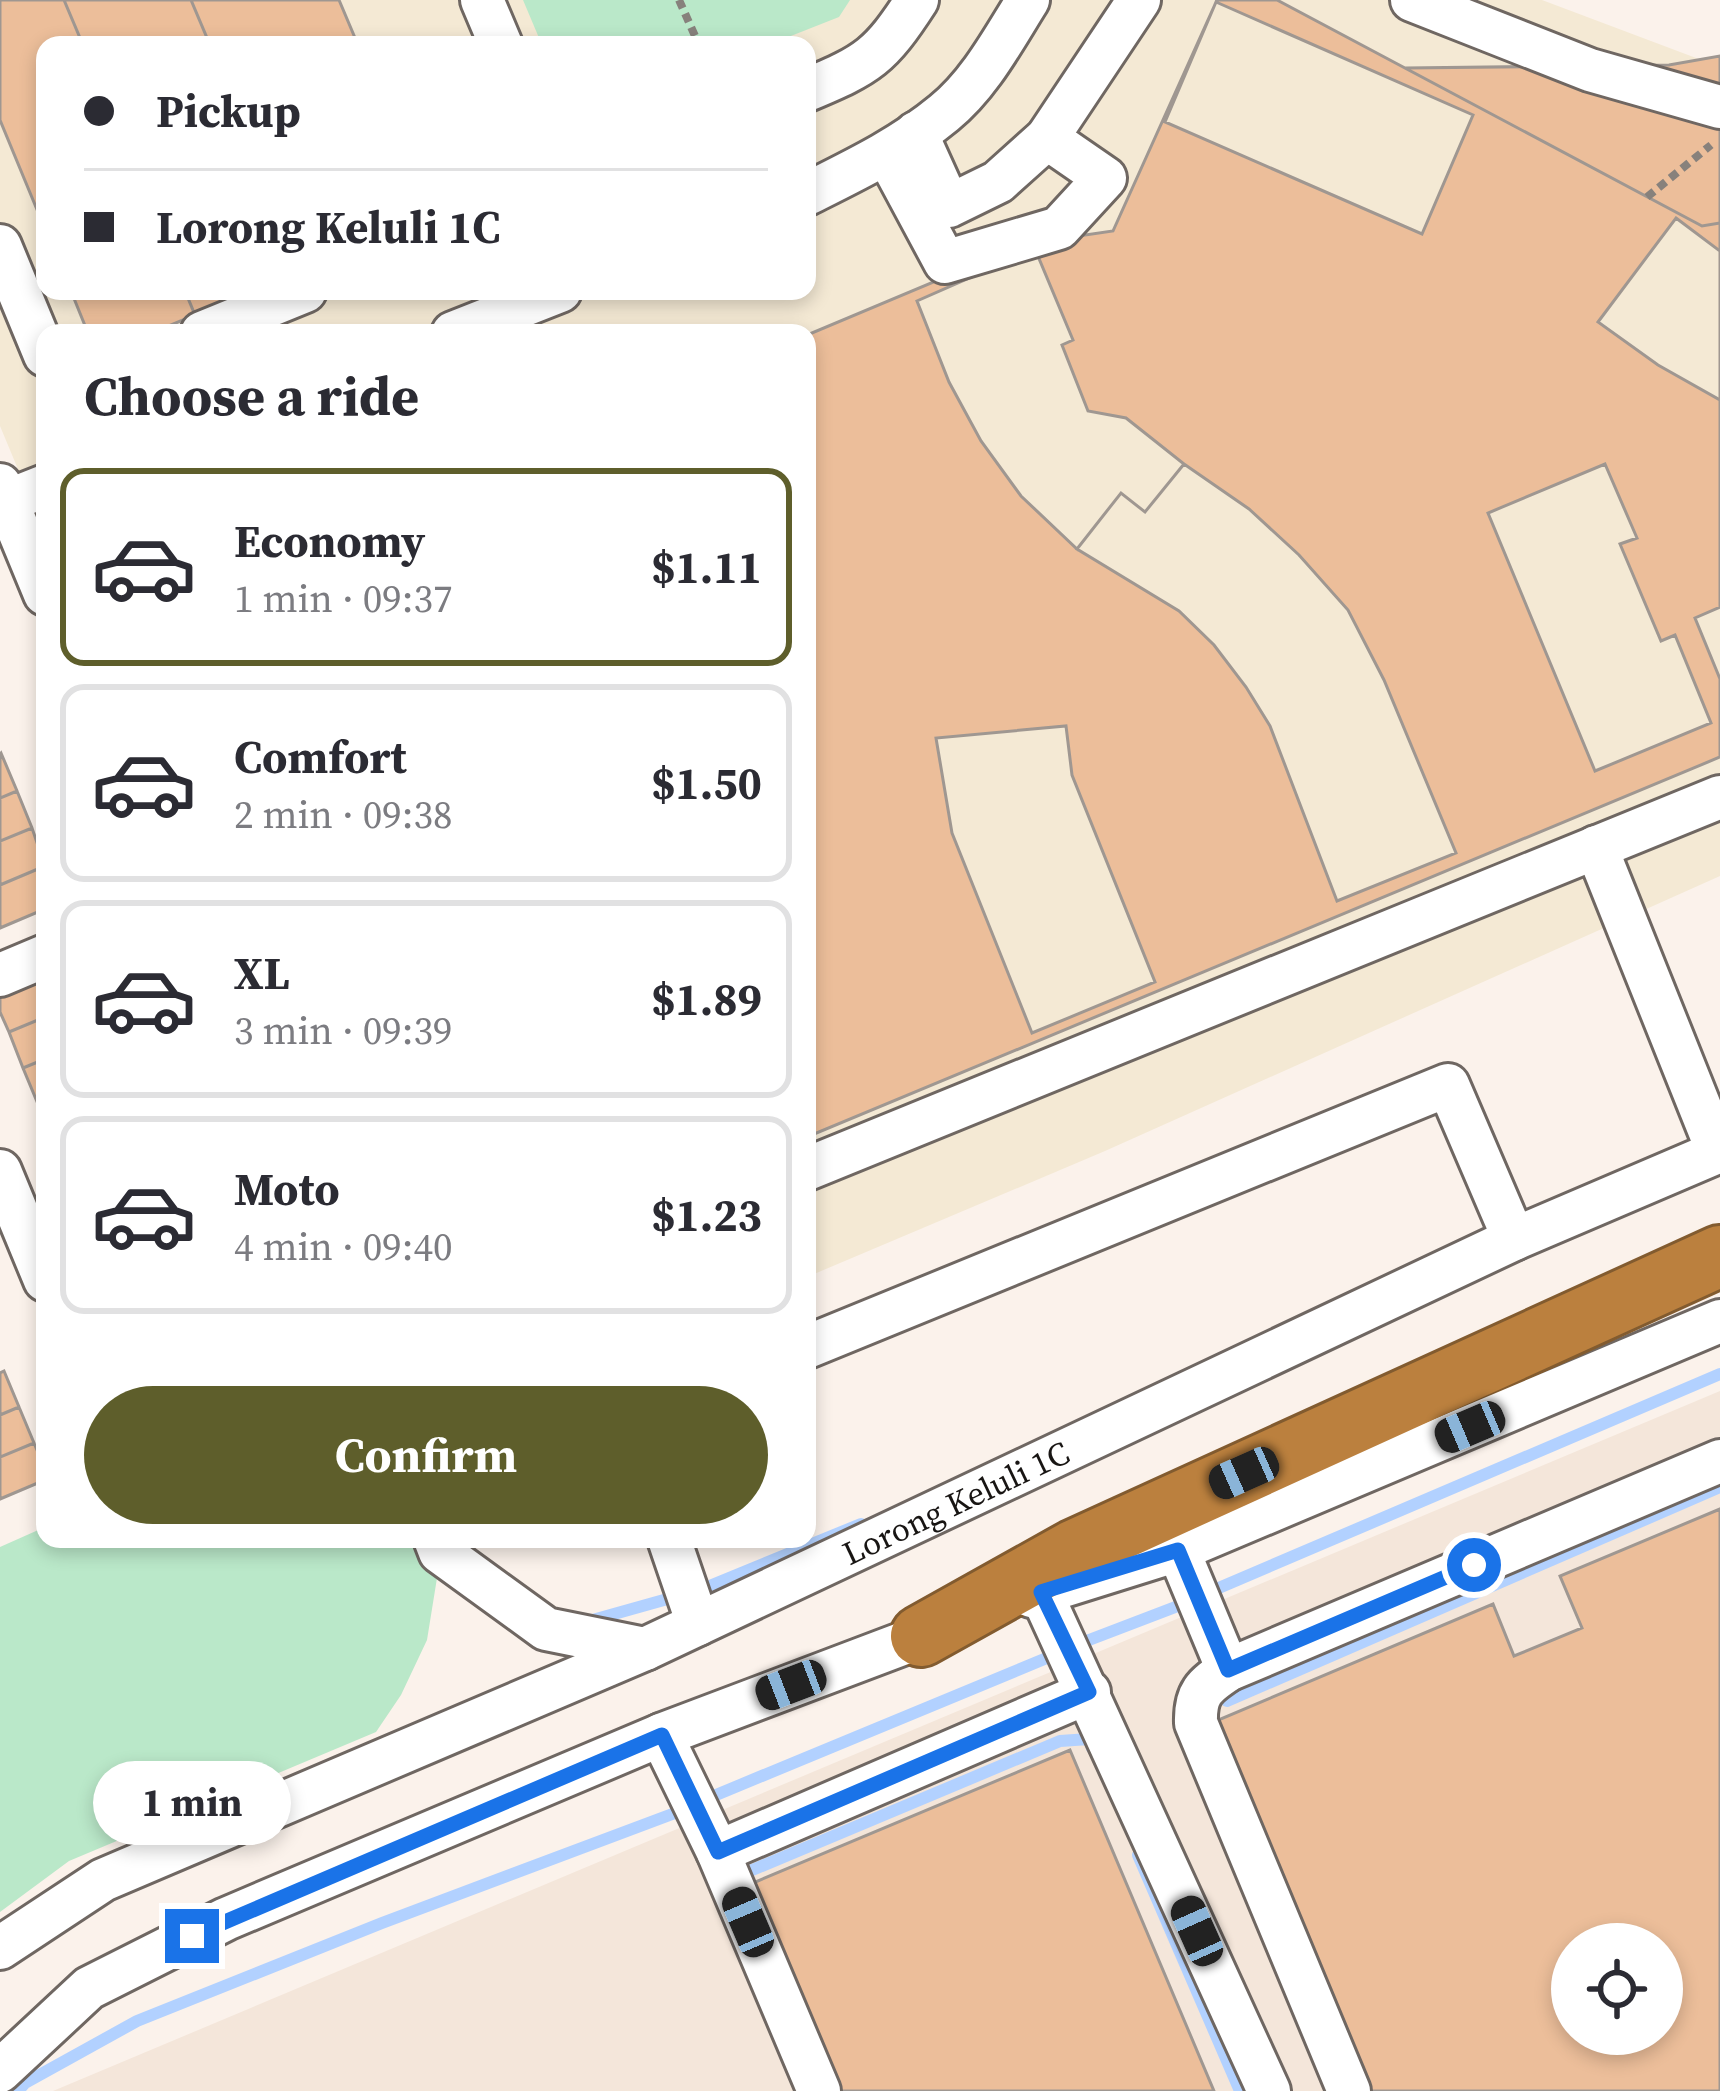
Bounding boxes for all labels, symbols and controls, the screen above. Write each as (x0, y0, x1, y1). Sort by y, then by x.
text: Pickup (156, 80, 301, 142)
text: Lorong Keluli 1C (156, 196, 500, 258)
text: Choose a ride (84, 359, 419, 433)
text: Economy (234, 510, 425, 572)
icon: car (90, 513, 198, 621)
text: $1.11 (651, 536, 762, 598)
text: 1 min · 09:37 (234, 572, 453, 625)
text: Comfort (234, 726, 407, 788)
icon: car (90, 729, 198, 837)
text: $1.50 (651, 752, 762, 814)
text: 2 min · 09:38 (234, 788, 453, 841)
text: XL (234, 942, 290, 1004)
icon: car (90, 945, 198, 1053)
text: $1.89 (651, 968, 762, 1030)
text: 3 min · 09:39 (234, 1004, 453, 1057)
text: Moto (234, 1158, 340, 1220)
icon: car (90, 1161, 198, 1269)
text: $1.23 (651, 1184, 762, 1246)
text: 4 min · 09:40 (234, 1220, 453, 1273)
button: Confirm (84, 1386, 768, 1524)
car (1430, 1396, 1510, 1458)
street label: Lorong Keluli 1C (835, 1430, 1077, 1576)
car (1204, 1442, 1284, 1504)
route start (1447, 1538, 1501, 1592)
car (751, 1655, 831, 1715)
callout: 1 min (93, 1762, 291, 1846)
text: 1 min (141, 1776, 243, 1829)
car (717, 1882, 779, 1962)
car (1166, 1891, 1228, 1971)
route end (165, 1909, 219, 1963)
map controls (1551, 1923, 1683, 2055)
button: locate (1551, 1923, 1683, 2055)

